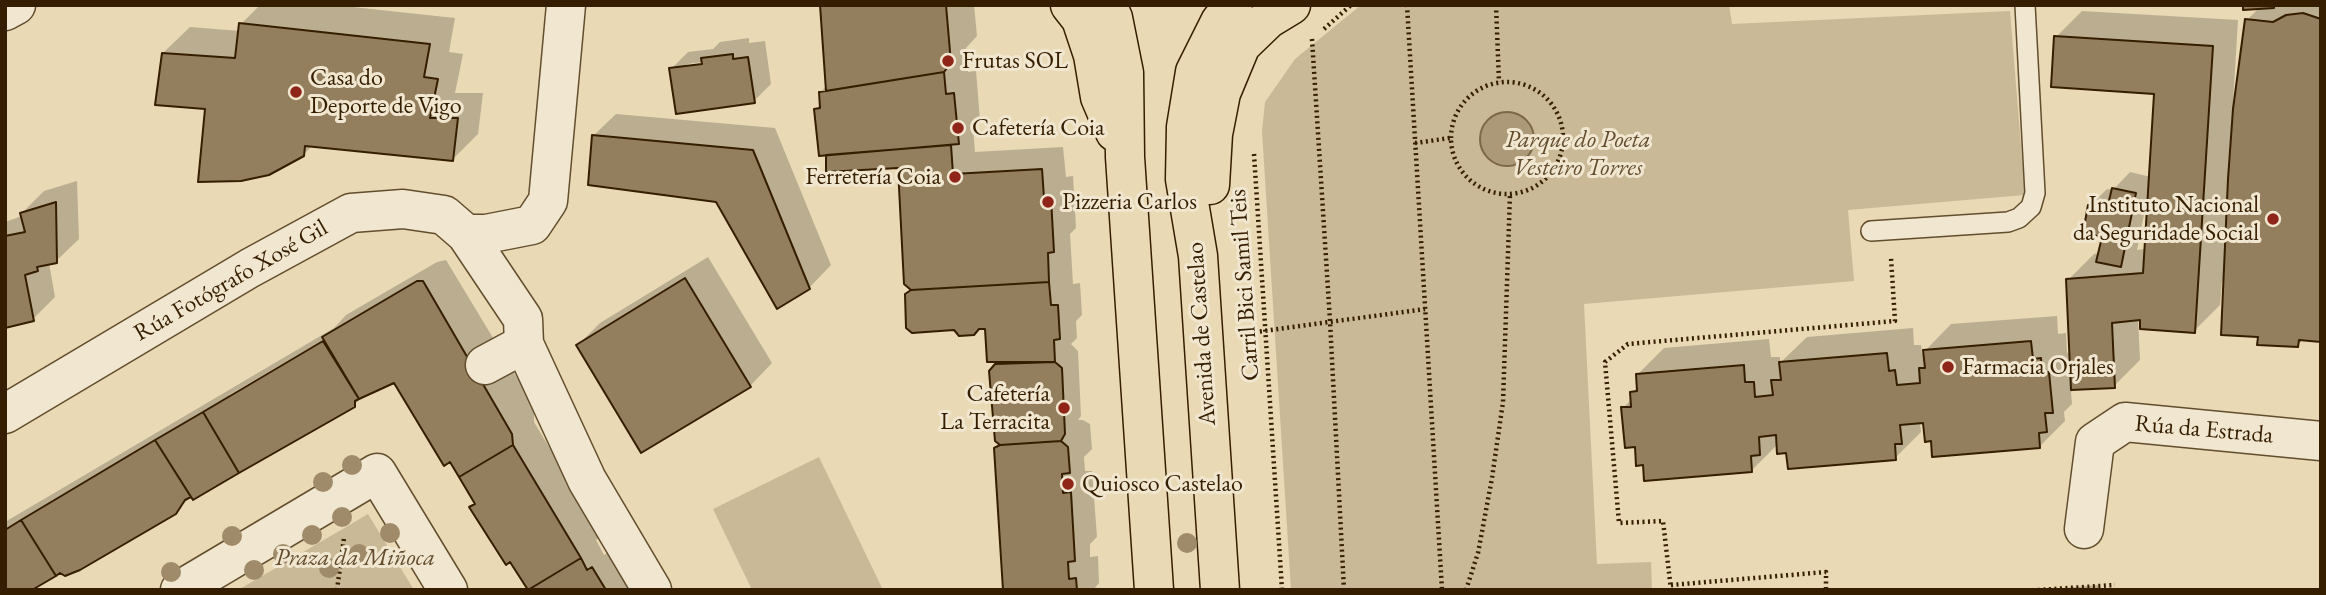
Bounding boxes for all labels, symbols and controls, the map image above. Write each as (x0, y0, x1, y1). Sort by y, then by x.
place label: Frutas SOL (962, 47, 1068, 75)
marker: Frutas SOL (940, 53, 956, 69)
place label: Casa do Deporte de Vigo (310, 64, 462, 120)
marker: Casa do Deporte de Vigo (288, 84, 304, 100)
place label: Cafetería Coia (972, 114, 1105, 142)
marker: Cafetería Coia (950, 120, 966, 136)
park label: Parque do Poeta Vesteiro Torres (1506, 126, 1650, 182)
place label: Ferretería Coia (805, 163, 941, 191)
marker: Ferretería Coia (947, 169, 963, 185)
place label: Pizzeria Carlos (1062, 188, 1197, 216)
street label: Carril Bici Samil Teis (1224, 188, 1266, 382)
place label: Instituto Nacional da Seguridade Social (2073, 191, 2259, 247)
marker: Pizzeria Carlos (1040, 194, 1056, 210)
marker: Instituto Nacional da Seguridade Social (2265, 211, 2281, 227)
street label: Rúa Fotógrafo Xosé Gil (129, 214, 333, 348)
street label: Avenida de Castelao (1181, 241, 1223, 427)
place label: Farmacia Orjales (1962, 353, 2114, 381)
marker: Farmacia Orjales (1940, 359, 1956, 375)
place label: Cafetería La Terracita (940, 380, 1050, 436)
marker: Cafetería La Terracita (1056, 400, 1072, 416)
street label: Rúa da Estrada (2134, 410, 2274, 450)
place label: Quiosco Castelao (1082, 470, 1243, 498)
marker: Quiosco Castelao (1060, 476, 1076, 492)
park label: Praza da Miñoca (275, 544, 435, 572)

